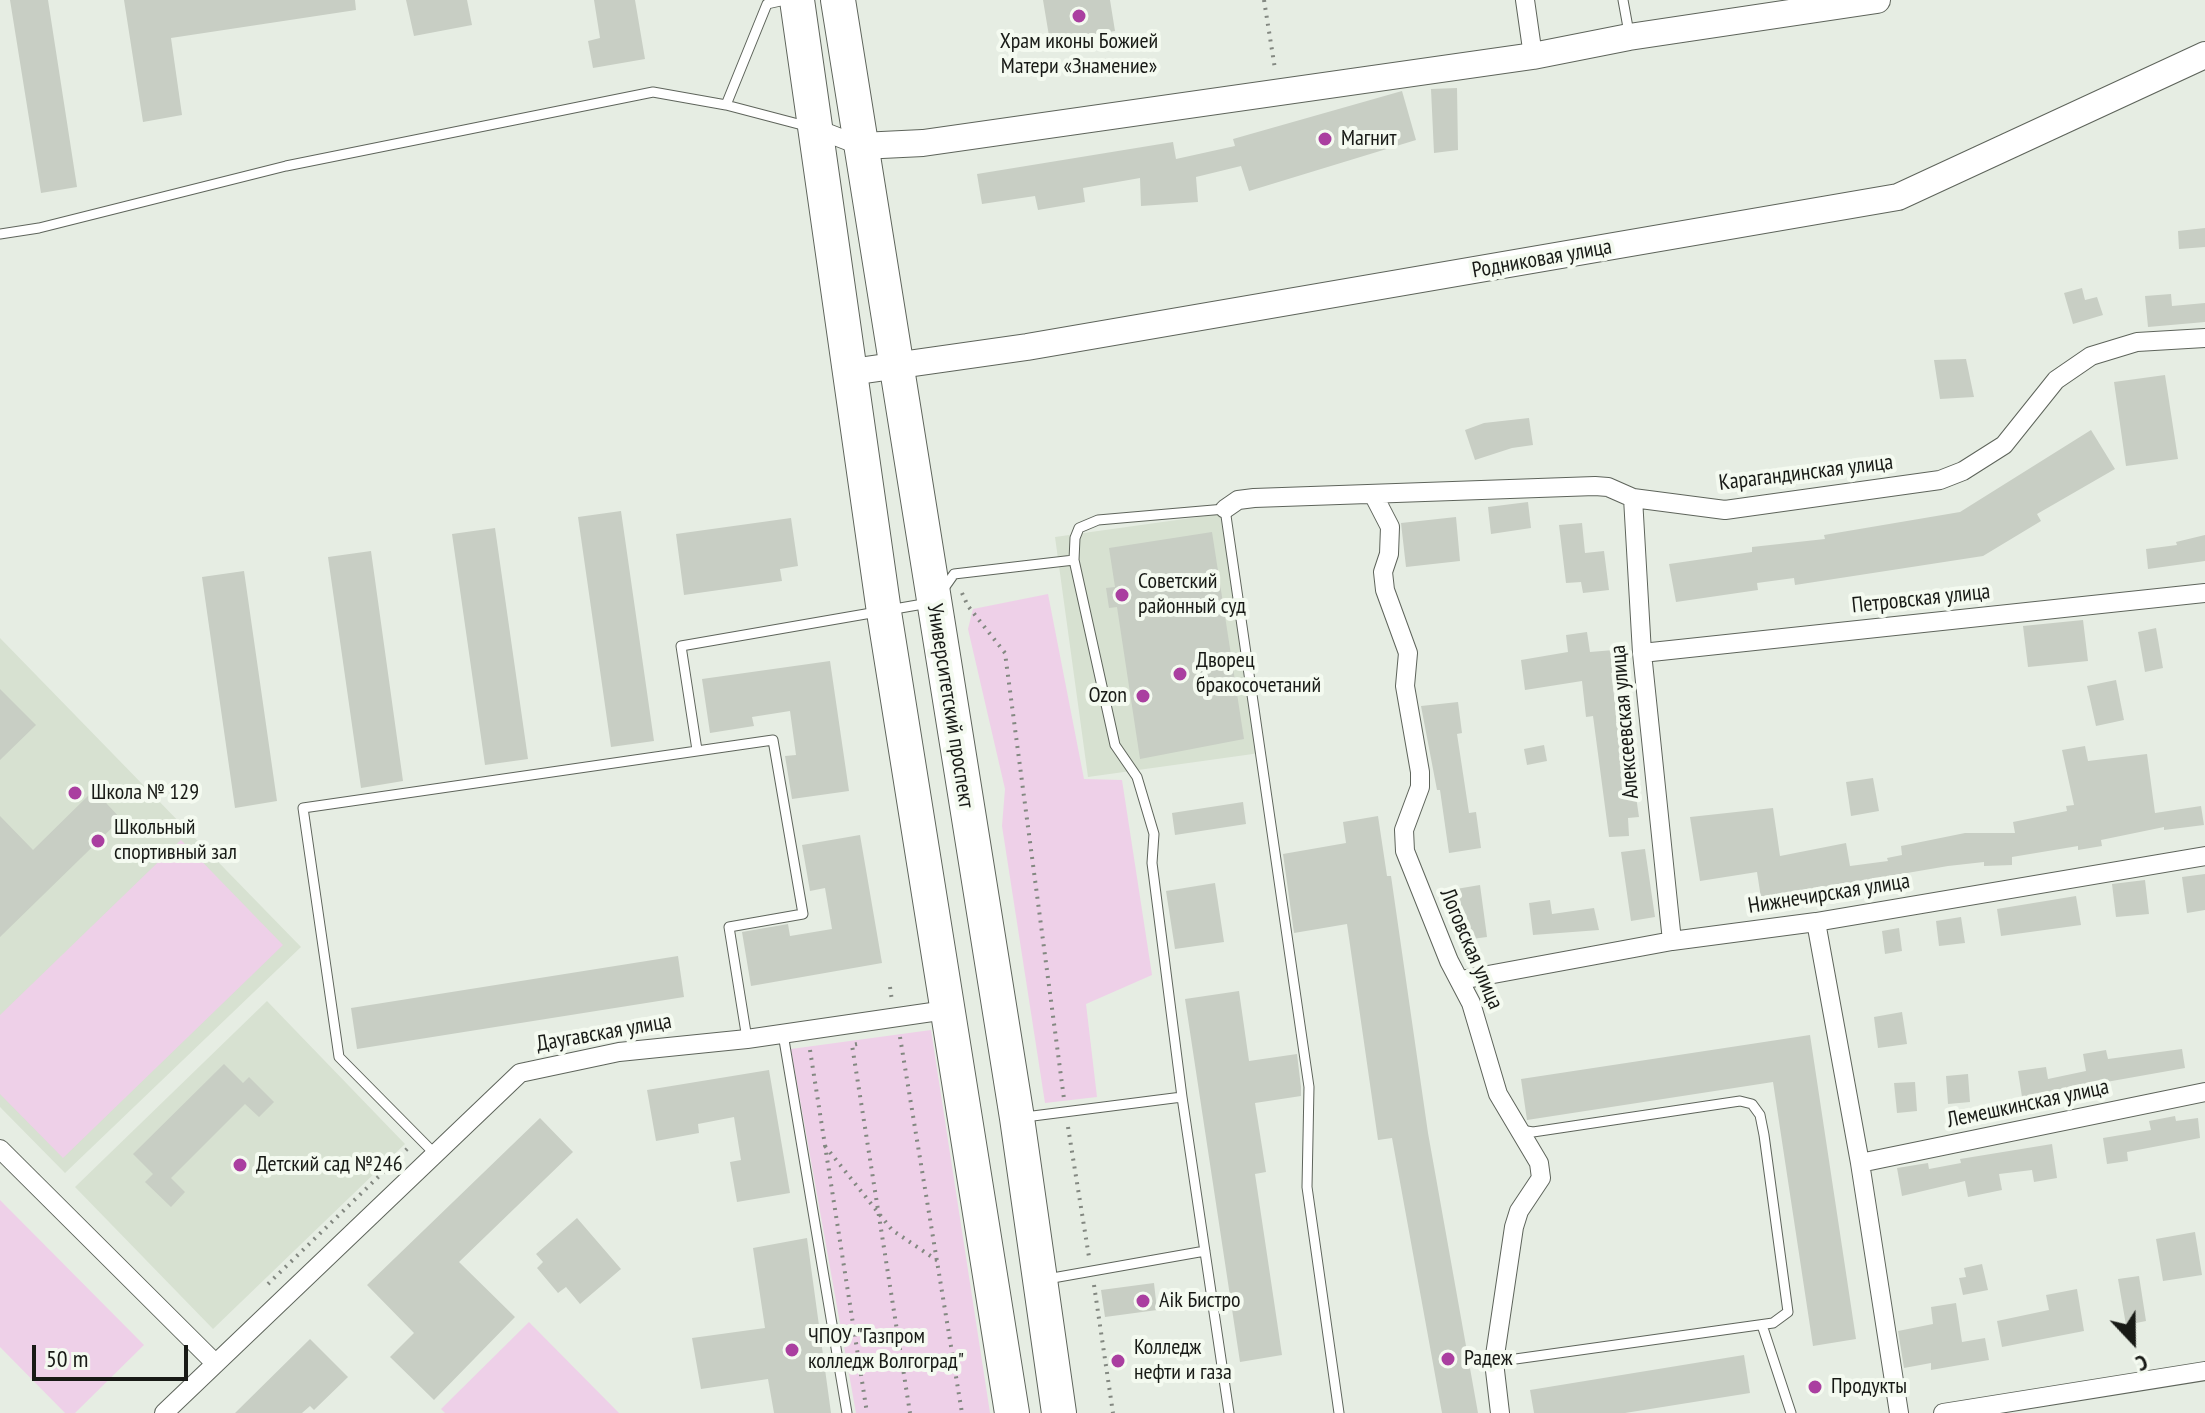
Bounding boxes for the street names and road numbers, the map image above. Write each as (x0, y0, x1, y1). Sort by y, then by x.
street label: Родниковая улица (1470, 234, 1614, 284)
street label: Карагандинская улица (1717, 449, 1895, 497)
street label: Петровская улица (1850, 579, 1992, 619)
street label: Университетский проспект (921, 602, 979, 810)
street label: Алексеевская улица (1605, 644, 1645, 800)
street label: Нижнечирская улица (1746, 868, 1912, 920)
street label: Логовская улица (1434, 885, 1508, 1013)
street label: Даугавская улица (534, 1008, 674, 1058)
street label: Лемешкинская улица (1945, 1074, 2111, 1134)

